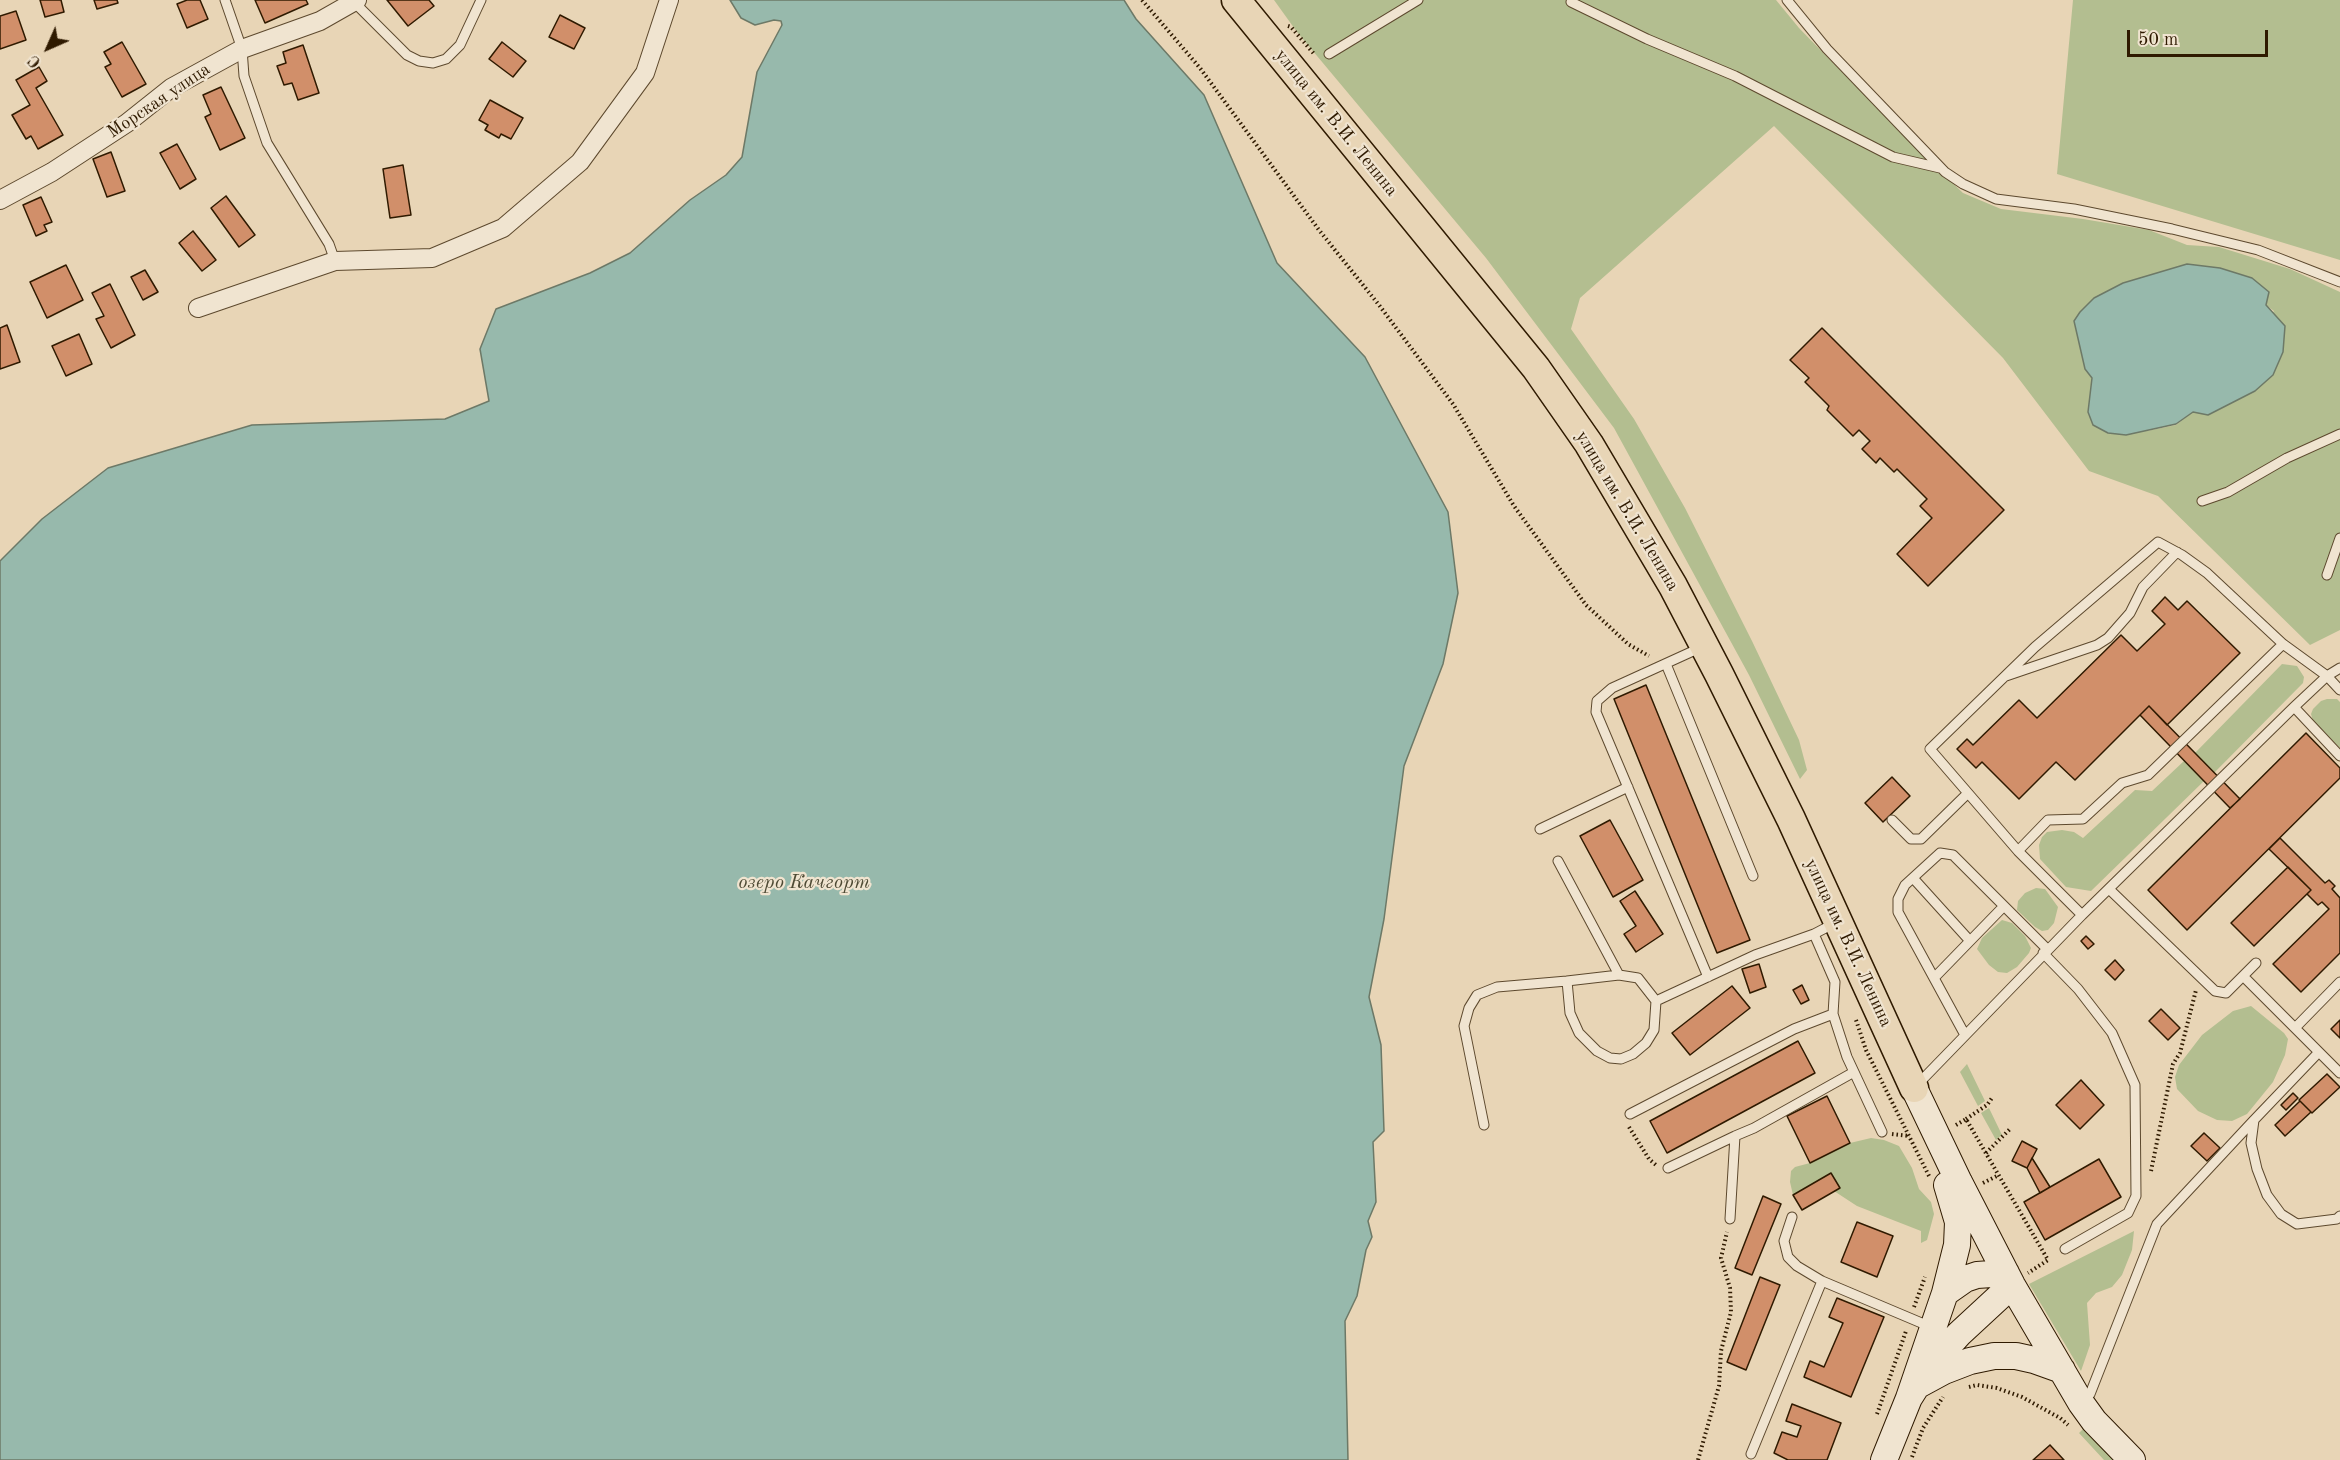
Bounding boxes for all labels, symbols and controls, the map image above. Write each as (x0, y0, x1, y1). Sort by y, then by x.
north arrow (18, 18, 78, 78)
scale bar (2130, 18, 2271, 56)
text: 50 m (2138, 31, 2178, 49)
street label: улица им. В.И. Ленина (1270, 45, 1402, 201)
text: С (26, 51, 45, 70)
street label: Морская улица (103, 59, 215, 143)
street label: улица им. В.И. Ленина (1571, 427, 1683, 595)
street label: улица им. В.И. Ленина (1799, 855, 1897, 1031)
water label: озеро Качгорт (738, 871, 870, 895)

